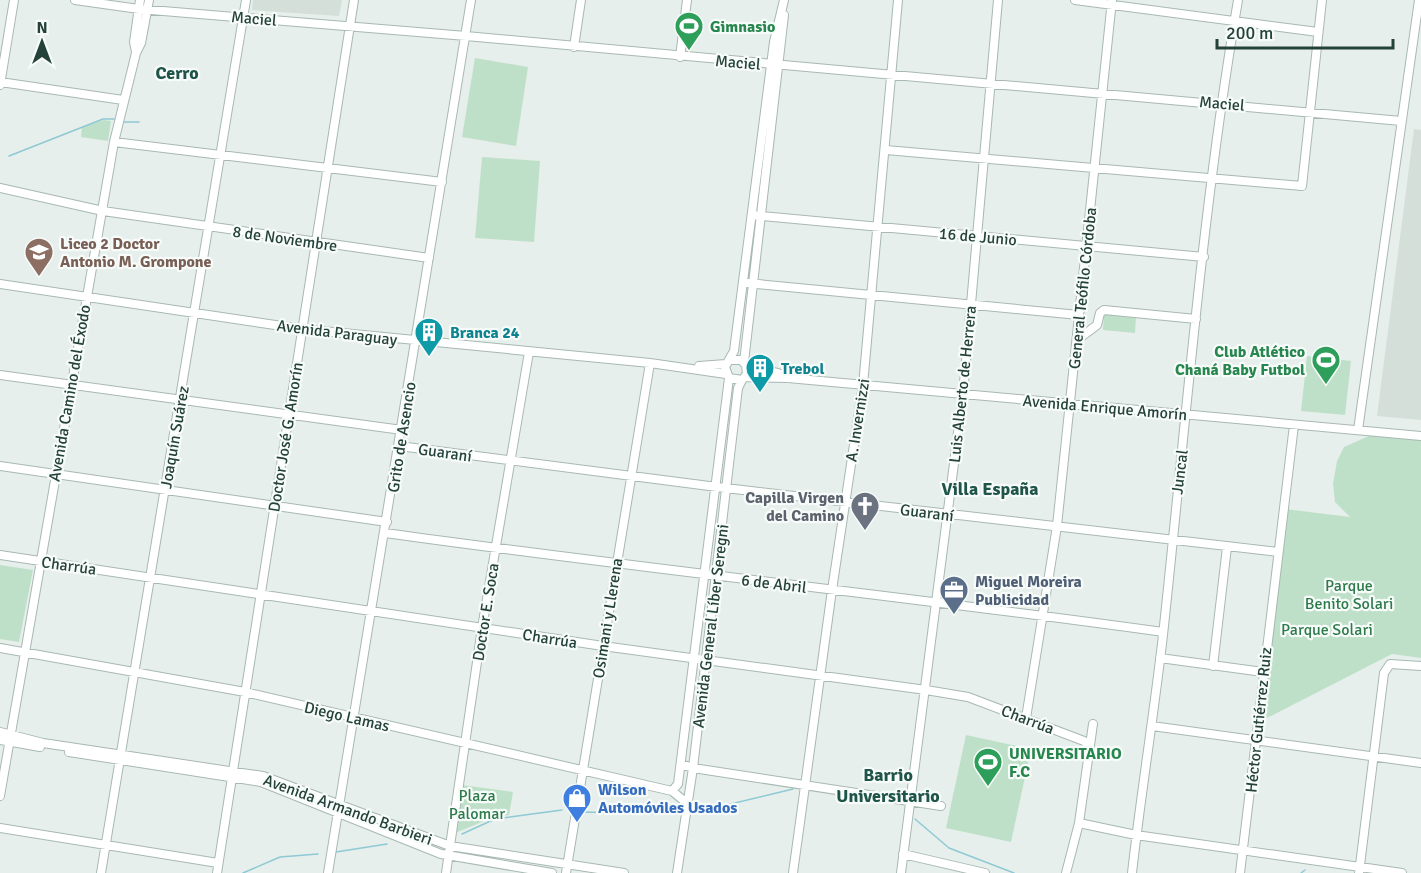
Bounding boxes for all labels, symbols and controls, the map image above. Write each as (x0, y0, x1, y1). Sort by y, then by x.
street label: Maciel (230, 7, 278, 31)
sports icon: Gimnasio (673, 10, 705, 52)
north arrow (12, 12, 72, 72)
scale bar (1217, 12, 1392, 50)
place label: Gimnasio (710, 17, 775, 37)
text: N (36, 18, 48, 38)
text: 200 m (1226, 22, 1273, 44)
street label: Maciel (714, 51, 762, 75)
district label: Cerro (155, 62, 199, 84)
street label: Maciel (1198, 92, 1246, 116)
street label: General Teófilo Córdoba (1065, 206, 1101, 370)
street label: 8 de Noviembre (231, 222, 338, 256)
street label: 16 de Junio (938, 224, 1018, 250)
place label: Liceo 2 Doctor Antonio M. Grompone (60, 234, 212, 272)
school or university icon: Liceo 2 Doctor Antonio M. Grompone (23, 236, 55, 278)
street label: Avenida Camino del Éxodo (45, 303, 95, 483)
street label: Luis Alberto de Herrera (945, 305, 981, 464)
street label: Avenida Paraguay (276, 316, 399, 350)
building icon: Branca 24 (413, 316, 445, 358)
place label: Branca 24 (450, 323, 520, 343)
place label: Club Atlético Chaná Baby Futbol (1175, 342, 1305, 380)
sports icon: Club Atlético Chaná Baby Futbol (1310, 344, 1342, 386)
building icon: Trebol (744, 352, 776, 394)
place label: Trebol (781, 359, 824, 379)
street label: Doctor José G. Amorín (264, 361, 308, 514)
street label: A. Invernizzi (842, 377, 874, 463)
street label: Grito de Asencio (383, 380, 421, 494)
street label: Joaquín Suárez (156, 384, 194, 490)
street label: Avenida Enrique Amorín (1022, 391, 1188, 425)
street label: Guaraní (417, 439, 474, 467)
street label: Juncal (1167, 448, 1193, 496)
district label: Villa España (942, 478, 1038, 500)
place label: Capilla Virgen del Camino (745, 488, 844, 526)
church icon: Capilla Virgen del Camino (849, 490, 881, 532)
street label: Guaraní (899, 500, 956, 526)
street label: Avenida General Líber Seregni (689, 523, 733, 729)
street label: Charrúa (40, 552, 98, 580)
street label: Osimani y Llerena (589, 557, 627, 680)
street label: Doctor E. Soca (468, 562, 504, 663)
street label: 6 de Abril (740, 570, 808, 598)
place label: Miguel Moreira Publicidad (975, 572, 1082, 610)
office icon: Miguel Moreira Publicidad (938, 574, 970, 616)
park label: Parque Benito Solari (1305, 576, 1393, 614)
park label: Parque Solari (1281, 620, 1373, 640)
street label: Charrúa (521, 625, 579, 653)
street label: Héctor Gutiérrez Ruiz (1241, 646, 1277, 794)
street label: Diego Lamas (302, 697, 391, 737)
street label: Charrúa (998, 701, 1057, 739)
place label: UNIVERSITARIO F.C (1009, 744, 1122, 782)
sports icon: UNIVERSITARIO F.C (972, 746, 1004, 788)
district label: Barrio Universitario (836, 764, 940, 807)
street label: Avenida Armando Barbieri (260, 770, 435, 850)
place label: Wilson Automóviles Usados (598, 780, 737, 818)
shop icon: Wilson Automóviles Usados (561, 782, 593, 824)
park label: Plaza Palomar (449, 786, 505, 824)

